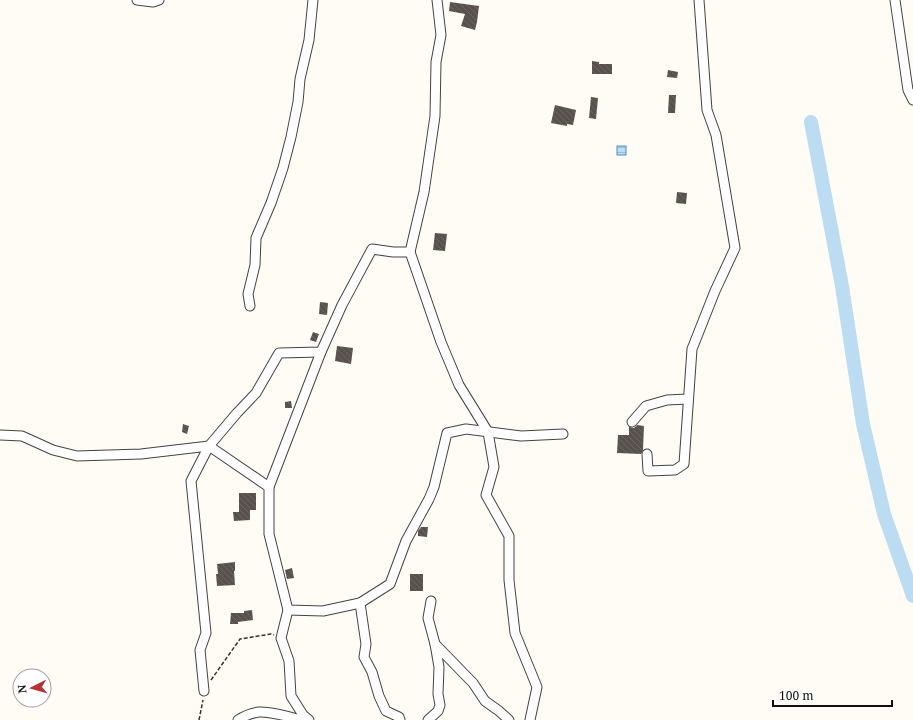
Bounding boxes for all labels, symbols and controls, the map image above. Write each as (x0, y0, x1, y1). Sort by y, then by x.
north arrow (12, 668, 52, 708)
scale bar (773, 682, 892, 708)
text: N (14, 684, 29, 694)
text: 100 m (779, 687, 814, 704)

